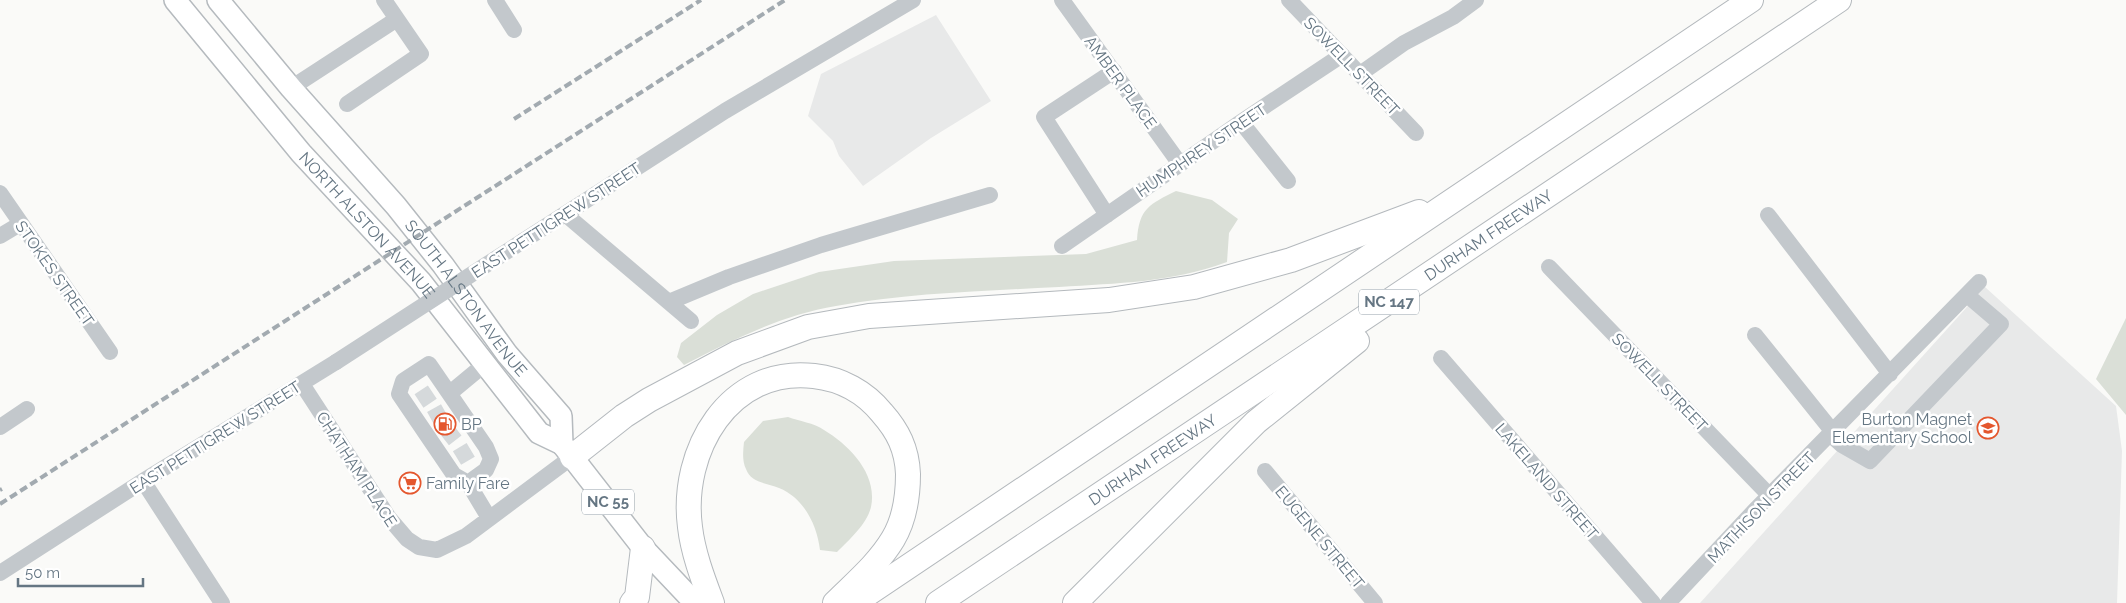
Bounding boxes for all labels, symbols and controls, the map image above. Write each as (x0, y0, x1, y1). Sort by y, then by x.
street label: SOWELL STREET (1300, 13, 1404, 120)
street label: AMBER PLACE (1081, 32, 1161, 133)
street label: HUMPHREY STREET (1133, 100, 1270, 201)
street label: NORTH ALSTON AVENUE (295, 148, 439, 302)
street label: EAST PETTIGREW STREET (468, 158, 645, 282)
street label: DURHAM FREEWAY (1421, 185, 1557, 285)
street label: SOUTH ALSTON AVENUE (401, 216, 531, 380)
street label: STOKES STREET (11, 217, 98, 330)
road number: NC 147 (1359, 290, 1419, 314)
street label: SOWELL STREET (1608, 329, 1712, 436)
street label: EAST PETTIGREW STREET (126, 377, 304, 498)
street label: CHATHAM PLACE (312, 408, 401, 531)
street label: DURHAM FREEWAY (1085, 410, 1221, 510)
place label: Burton Magnet Elementary School (1832, 410, 1973, 447)
fuel station icon: BP (433, 412, 457, 436)
place label: BP (461, 415, 482, 434)
school or university icon: Burton Magnet Elementary School (1976, 416, 2000, 440)
street label: LAKELAND STREET (1491, 419, 1602, 543)
street label: MATHISON STREET (1704, 448, 1819, 567)
supermarket icon: Family Fare (398, 471, 422, 495)
place label: Family Fare (426, 474, 510, 493)
street label: EUGENE STREET (1271, 482, 1368, 593)
road number: NC 55 (582, 490, 634, 514)
scale bar (18, 556, 142, 588)
text: 50 m (25, 564, 60, 582)

